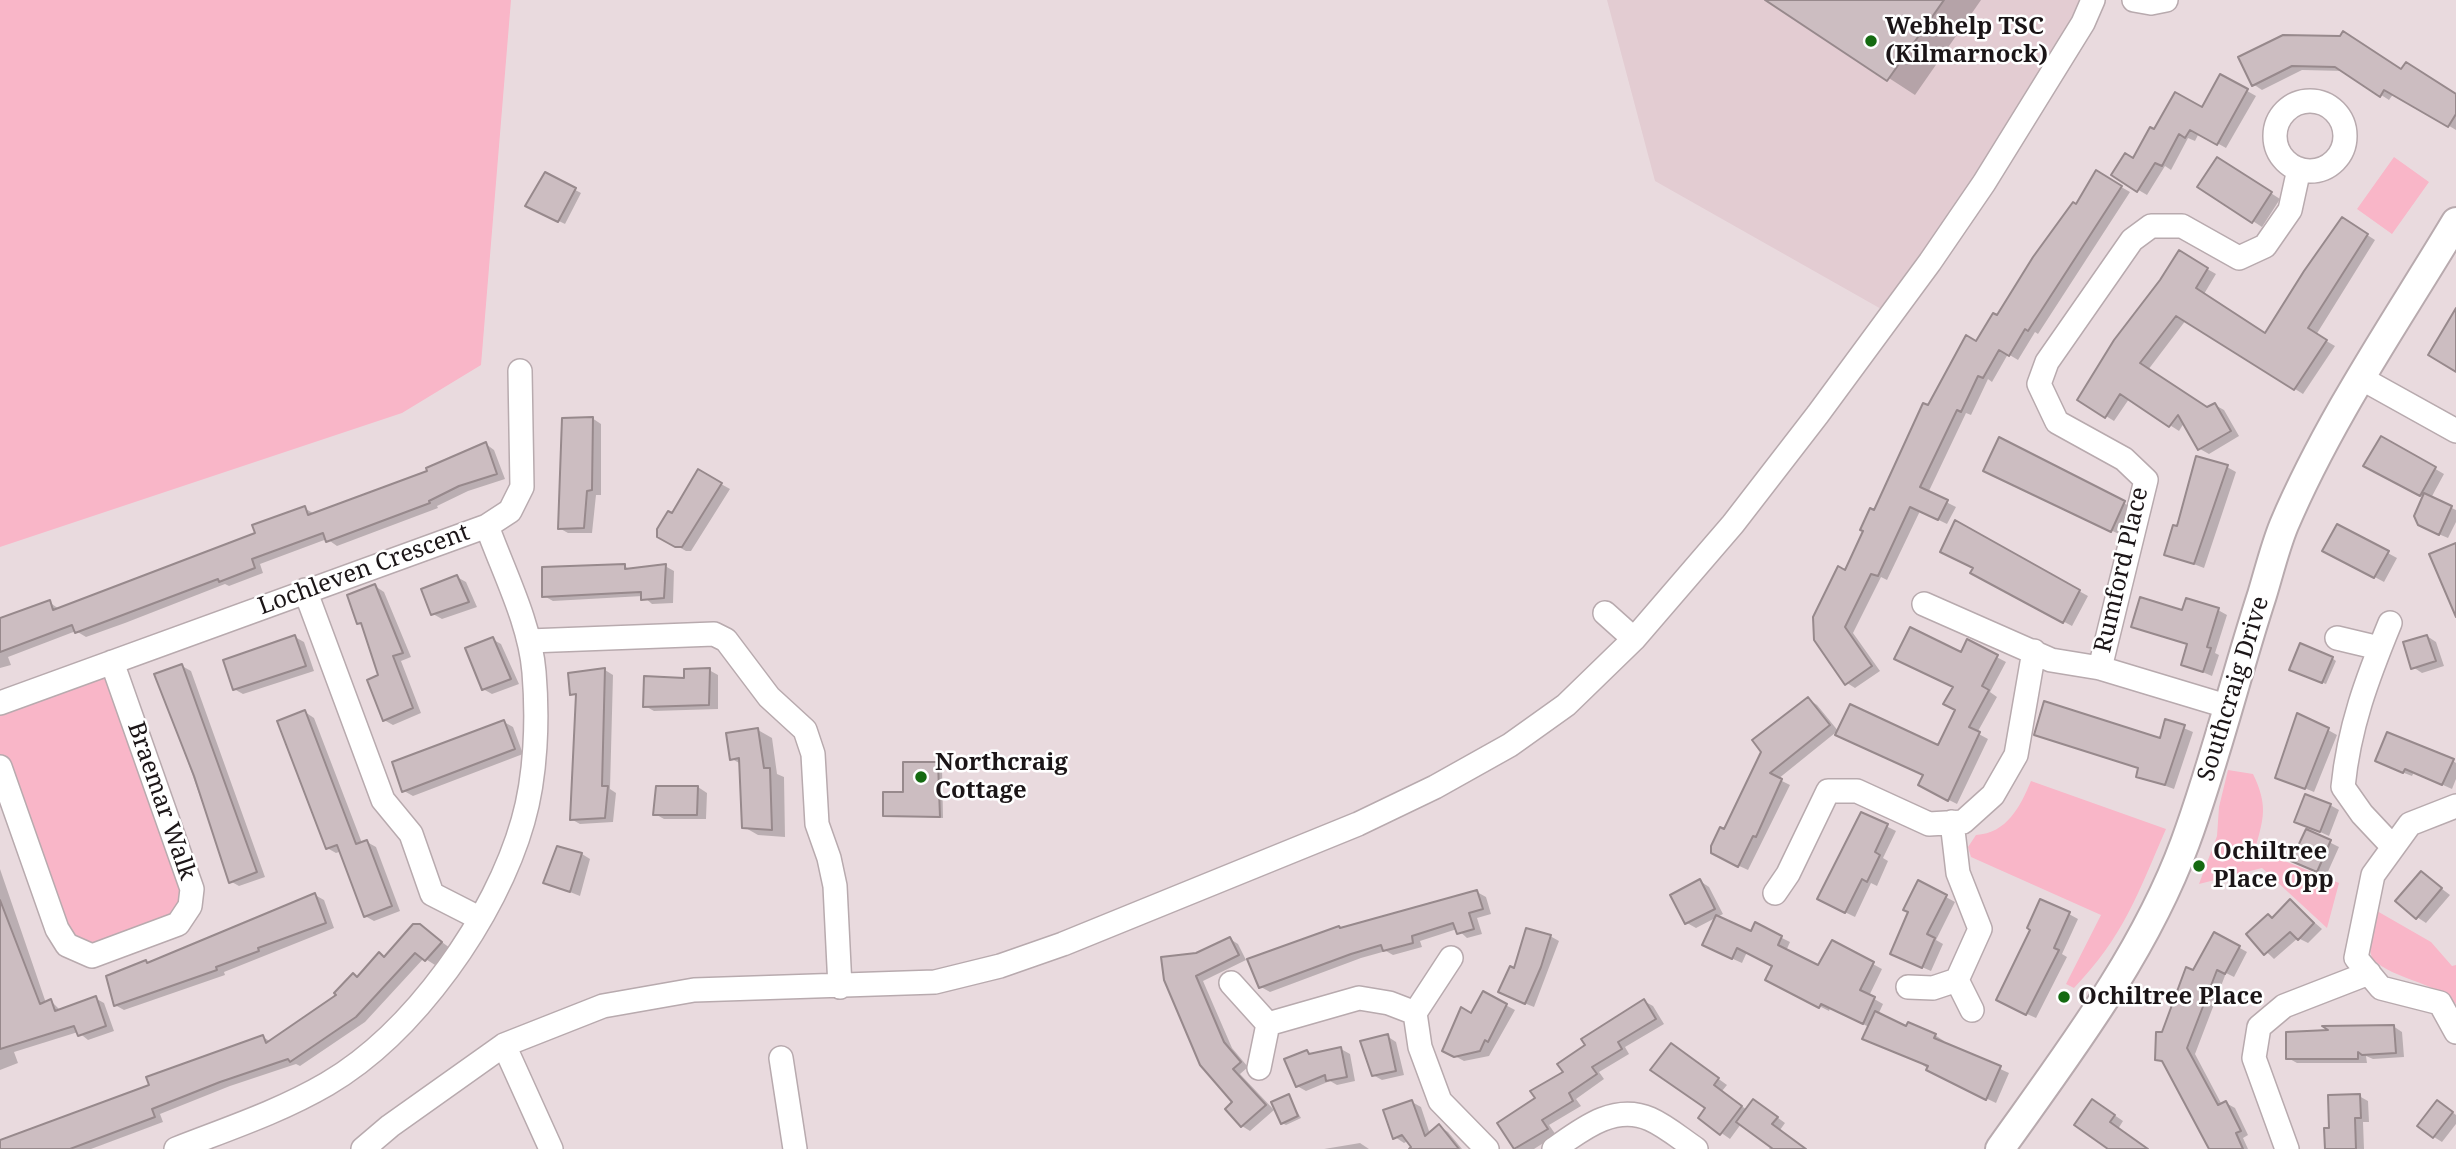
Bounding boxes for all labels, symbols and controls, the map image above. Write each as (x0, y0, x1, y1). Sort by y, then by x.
place label: Webhelp TSC (Kilmarnock) (1885, 13, 2048, 69)
marker: Webhelp TSC (Kilmarnock) (1863, 33, 1879, 49)
street label: Rumford Place (2089, 485, 2155, 655)
street label: Lochleven Crescent (254, 518, 474, 622)
street label: Southcraig Drive (2192, 593, 2276, 785)
street label: Braemar Walk (121, 718, 201, 884)
place label: Northcraig Cottage (935, 749, 1068, 805)
marker: Northcraig Cottage (913, 769, 929, 785)
place label: Ochiltree Place Opp (2213, 838, 2334, 894)
marker: Ochiltree Place Opp (2191, 858, 2207, 874)
place label: Ochiltree Place (2078, 983, 2263, 1011)
marker: Ochiltree Place (2056, 989, 2072, 1005)

